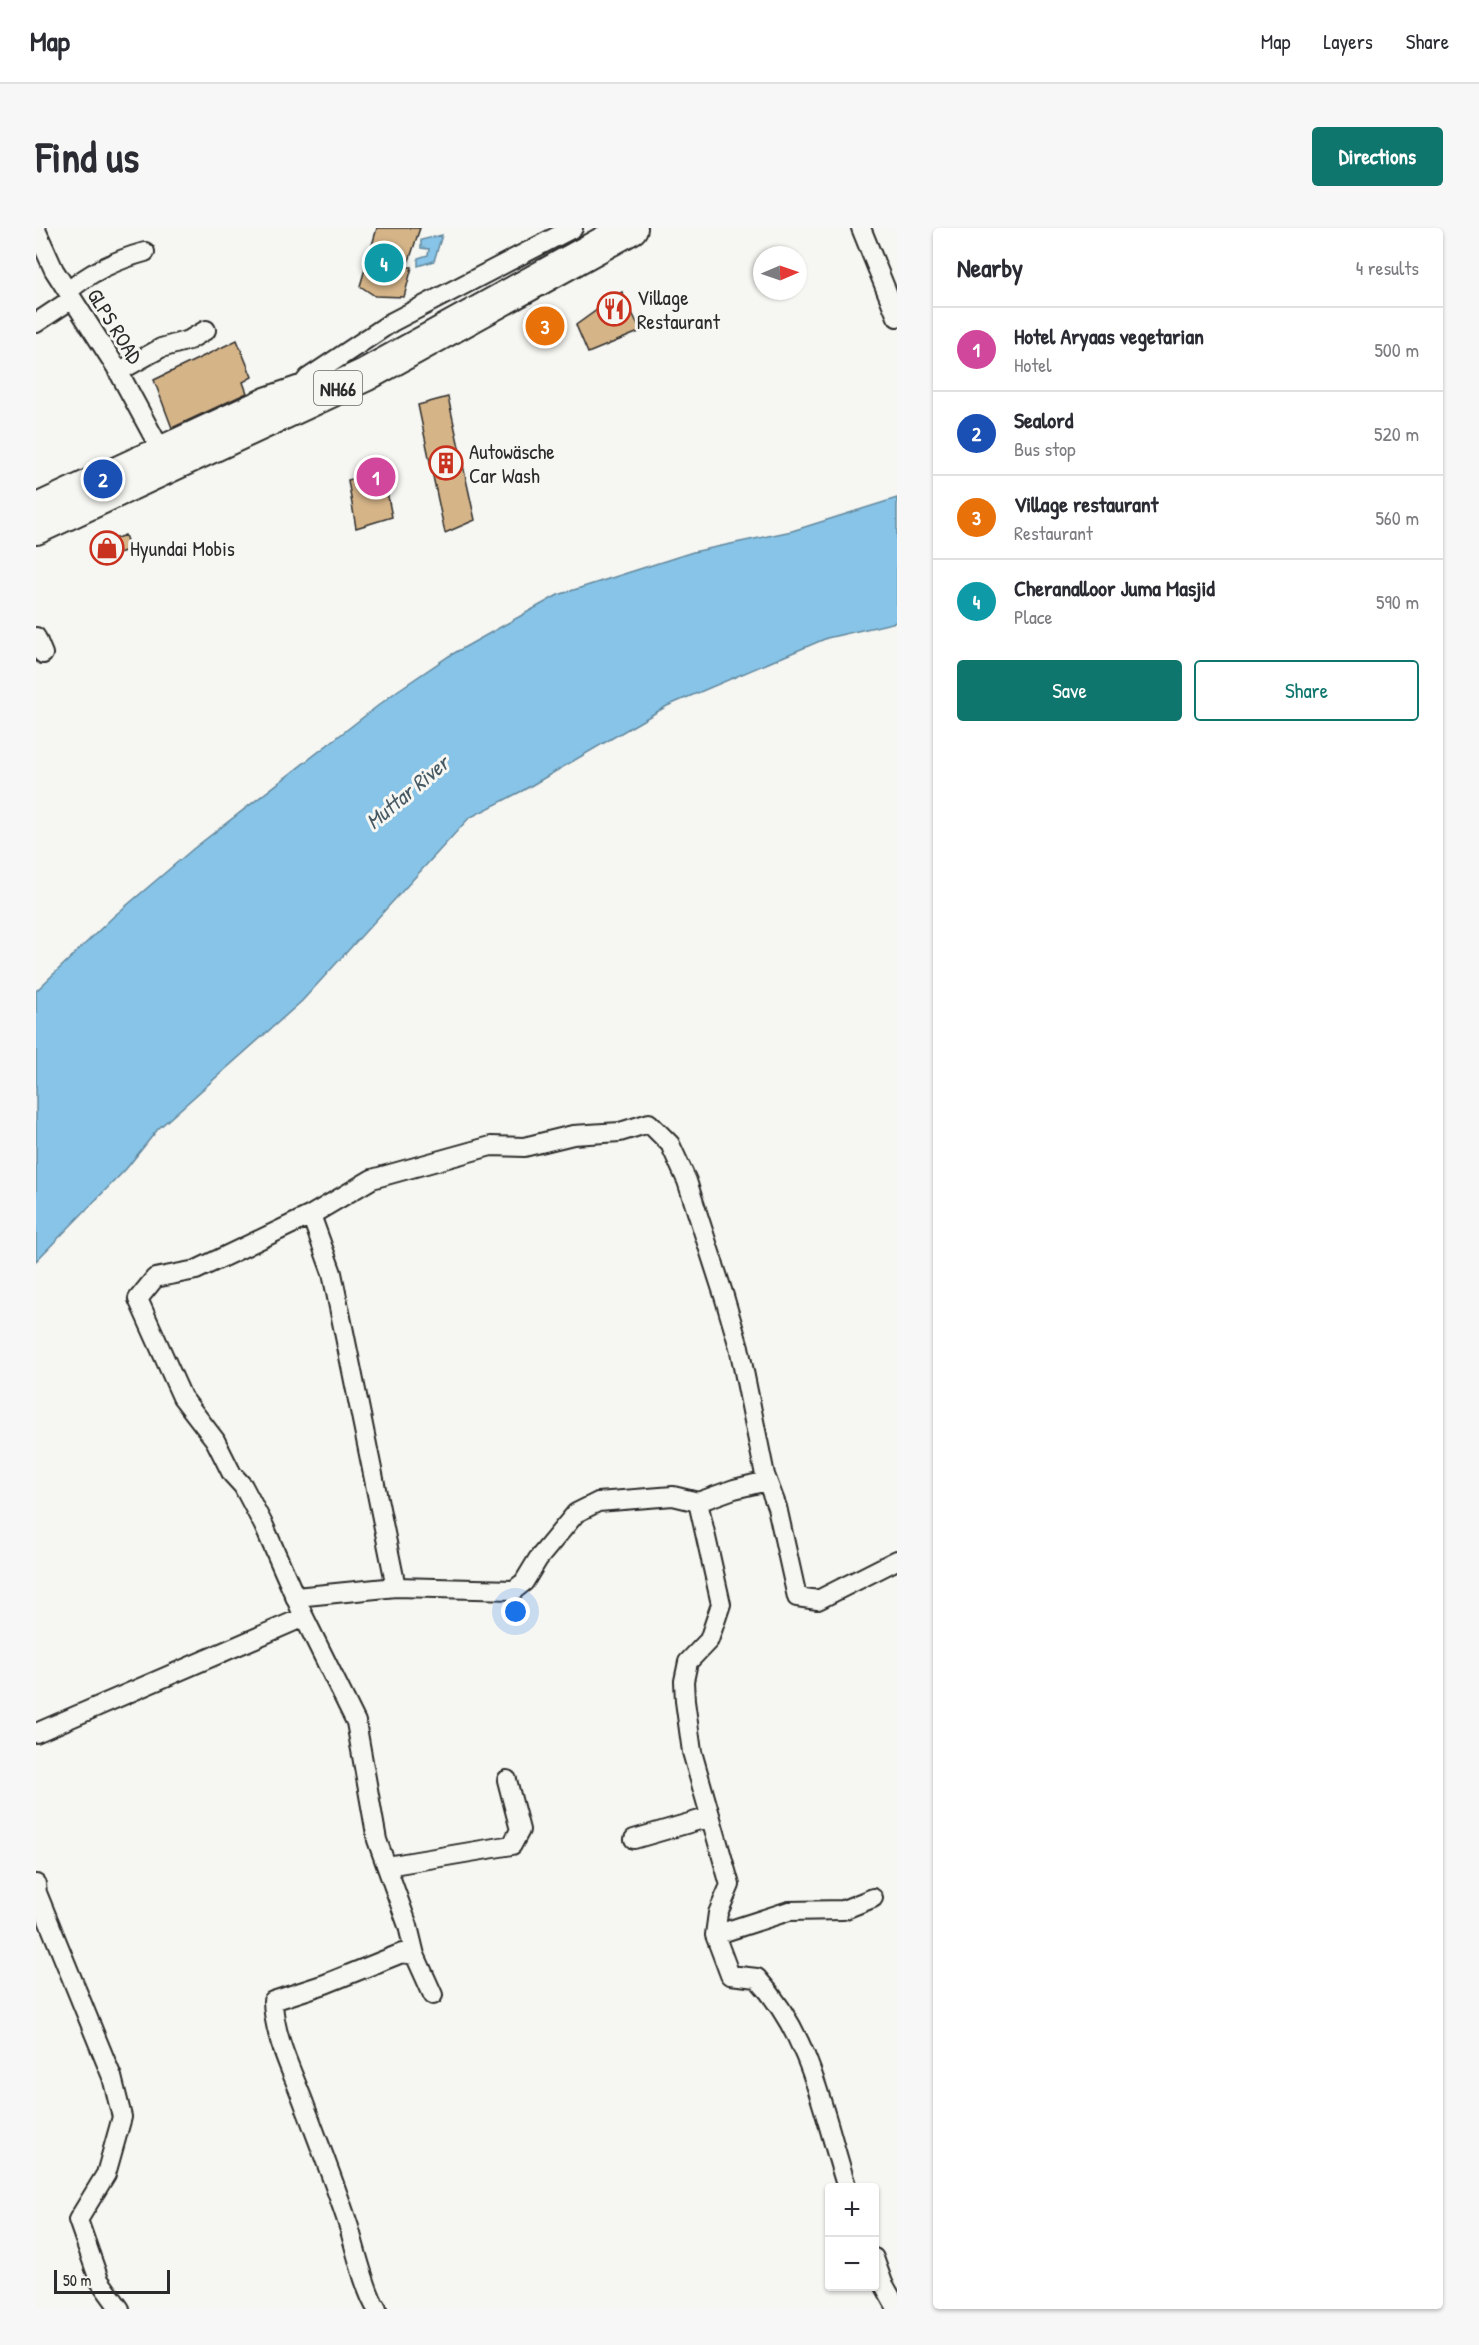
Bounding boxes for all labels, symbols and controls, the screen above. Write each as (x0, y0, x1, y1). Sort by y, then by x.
text: Map (30, 22, 70, 60)
text: Map (1261, 27, 1290, 56)
text: Layers (1323, 27, 1373, 56)
text: Share (1406, 27, 1449, 56)
button: Directions (1312, 127, 1443, 186)
text: Find us (36, 128, 139, 185)
pin: 4 (364, 240, 404, 285)
north arrow (753, 246, 807, 300)
text: Nearby (957, 250, 1023, 285)
text: 4 results (1356, 254, 1419, 281)
street label: GLPS ROAD (80, 283, 150, 369)
place label: Village Restaurant (637, 283, 721, 336)
restaurant icon: Village Restaurant (596, 291, 632, 327)
pin: 3 (526, 304, 564, 348)
text: Hotel Aryaas vegetarian (1014, 321, 1204, 351)
text: 1 (973, 336, 980, 363)
text: 500 m (1374, 336, 1419, 363)
text: Hotel (1014, 351, 1052, 378)
road number: NH66 (314, 371, 362, 405)
text: Sealord (1014, 405, 1073, 435)
text: 2 (972, 420, 981, 447)
text: 520 m (1374, 420, 1419, 447)
text: Bus stop (1014, 435, 1076, 462)
place label: Autowäsche Car Wash (469, 437, 555, 490)
building icon: Autowäsche Car Wash (428, 445, 464, 481)
pin: 1 (356, 454, 396, 500)
pin: 2 (84, 456, 122, 502)
text: Village restaurant (1014, 489, 1158, 519)
text: 3 (972, 504, 981, 531)
text: 560 m (1375, 504, 1419, 531)
text: Restaurant (1014, 519, 1093, 546)
shop icon: Hyundai Mobis (89, 530, 125, 566)
place label: Hyundai Mobis (130, 534, 235, 563)
text: Cheranalloor Juma Masjid (1014, 573, 1215, 603)
text: 4 (973, 588, 980, 615)
text: 590 m (1376, 588, 1419, 615)
text: Place (1014, 603, 1053, 630)
button: Save (957, 660, 1182, 721)
button: Share (1194, 660, 1419, 721)
water label: Muttar River (359, 747, 457, 836)
your location (501, 1597, 530, 1626)
map controls (825, 2183, 879, 2291)
button: + (825, 2183, 879, 2237)
button: − (825, 2237, 879, 2291)
scale bar (54, 2267, 170, 2294)
text: 50 m (63, 2269, 92, 2291)

